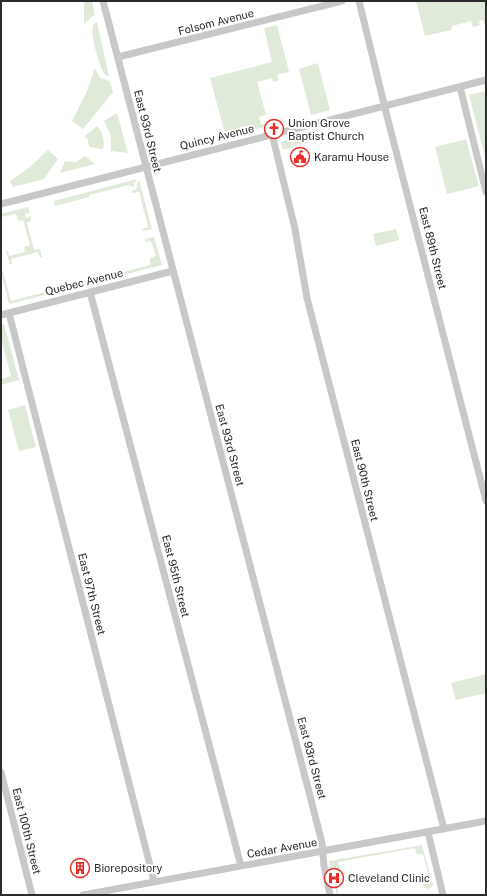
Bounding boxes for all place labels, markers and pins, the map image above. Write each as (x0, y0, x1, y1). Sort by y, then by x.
place label: Union Grove Baptist Church (288, 117, 364, 142)
church icon: Union Grove Baptist Church (263, 118, 285, 140)
public building icon: Karamu House (289, 146, 311, 168)
place label: Karamu House (314, 151, 389, 163)
building icon: Biorepository (69, 857, 91, 879)
place label: Biorepository (94, 862, 163, 874)
hospital icon: Cleveland Clinic (323, 867, 345, 889)
place label: Cleveland Clinic (348, 872, 430, 884)

